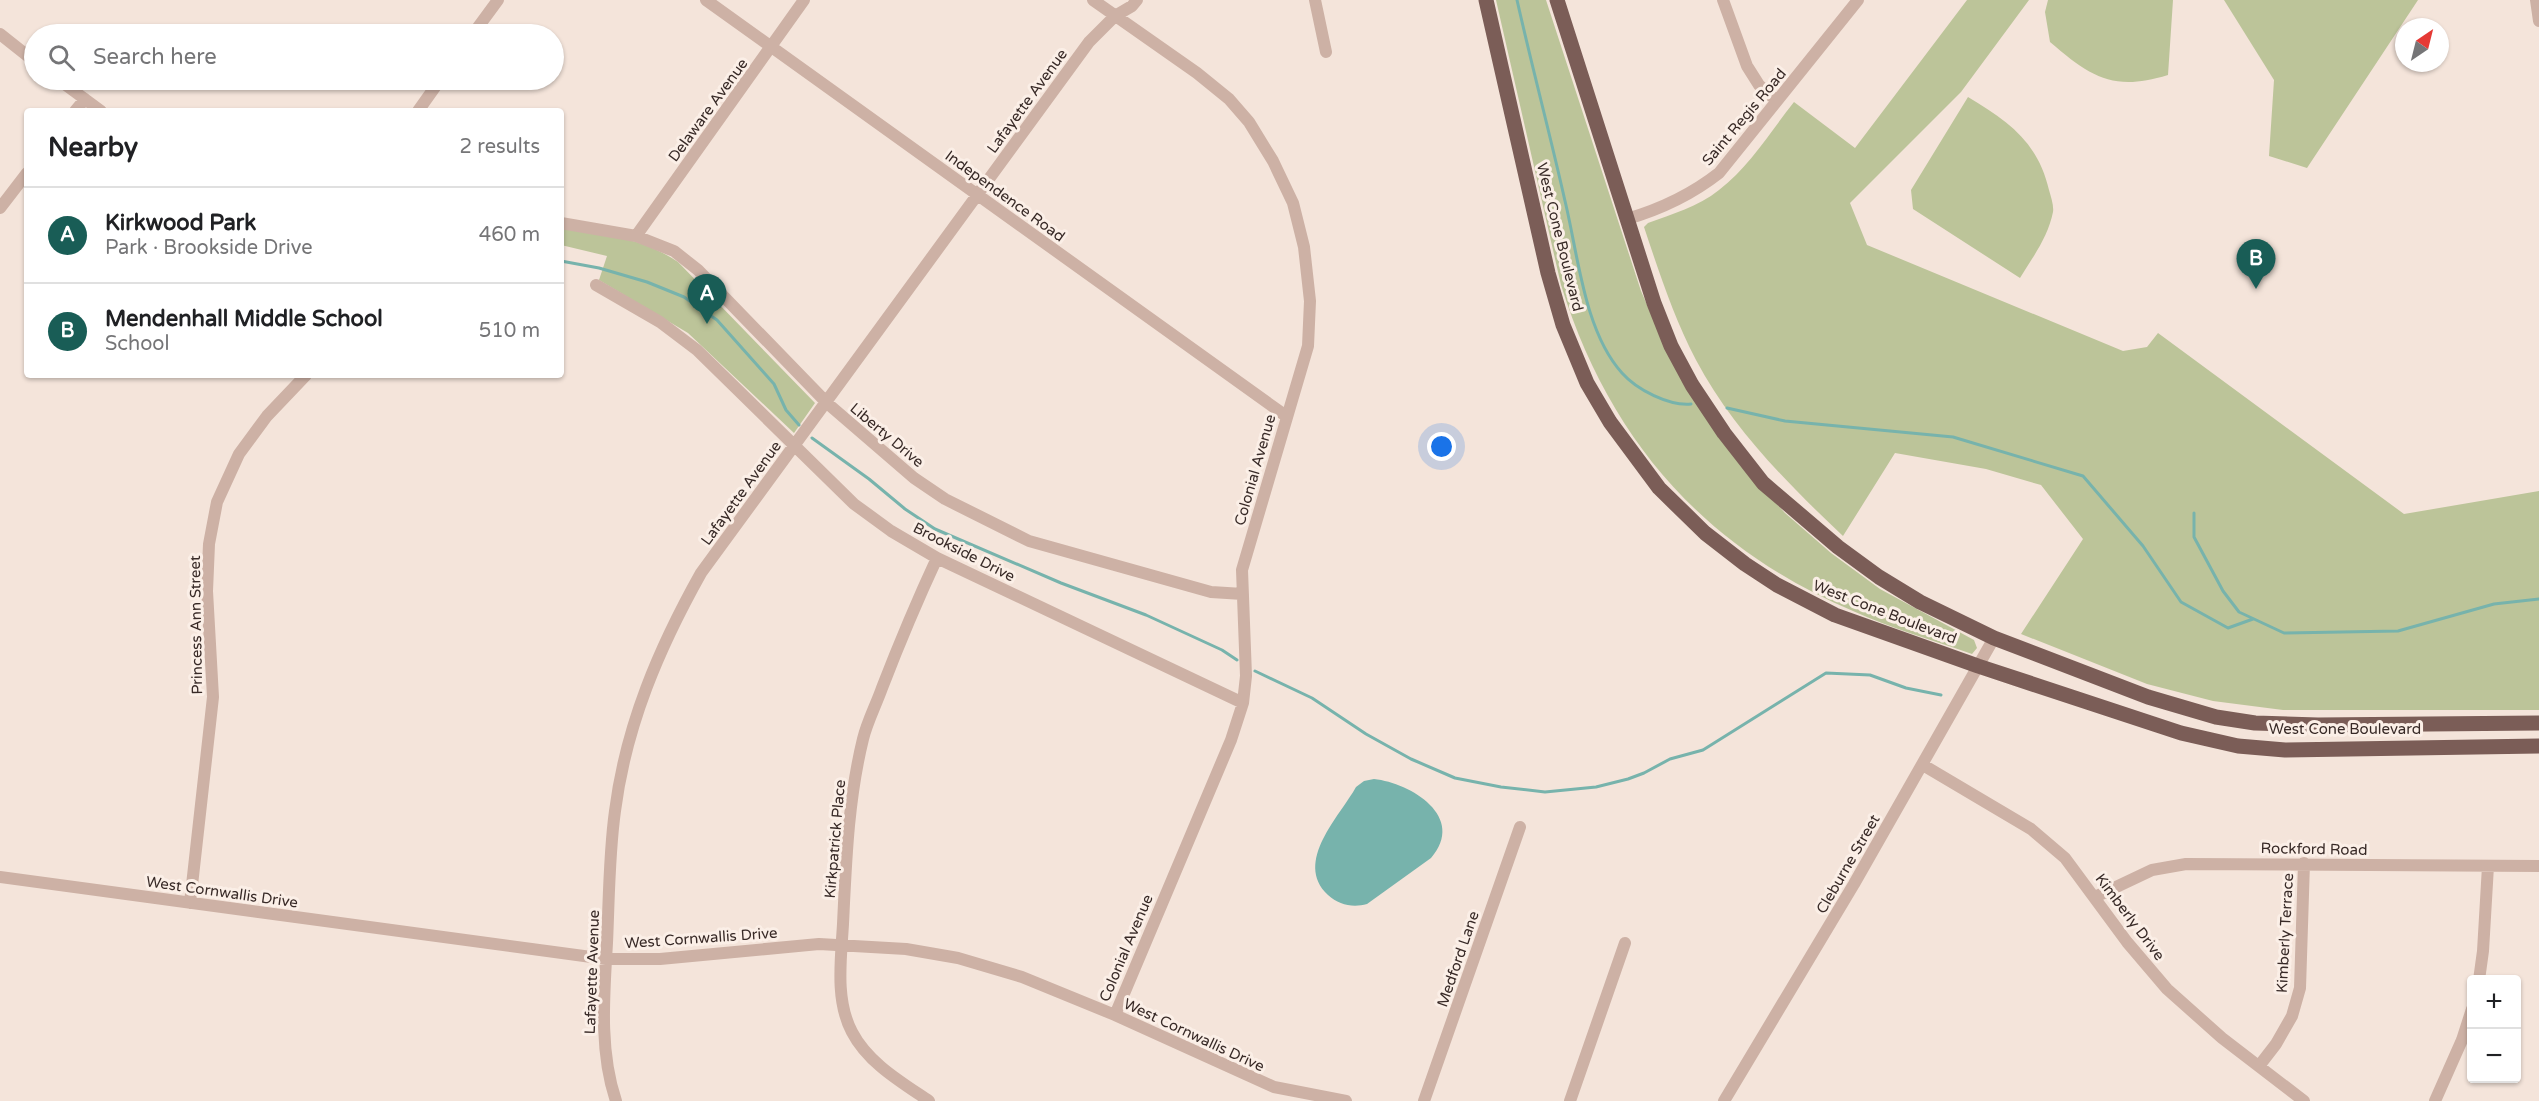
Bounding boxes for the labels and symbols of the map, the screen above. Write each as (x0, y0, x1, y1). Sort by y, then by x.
north arrow (2395, 18, 2449, 72)
street label: Lafayette Avenue (983, 45, 1071, 157)
street label: Delaware Avenue (664, 55, 752, 165)
street label: Saint Regis Road (1698, 65, 1790, 169)
street label: Independence Road (942, 147, 1068, 245)
street label: West Cone Boulevard (1533, 161, 1587, 313)
pin: B (2236, 240, 2276, 289)
pin: A (688, 274, 726, 324)
street label: Liberty Drive (846, 399, 928, 471)
street label: Colonial Avenue (1231, 412, 1279, 528)
your location (1427, 432, 1456, 461)
street label: Lafayette Avenue (697, 437, 785, 549)
street label: Brookside Drive (910, 519, 1018, 585)
street label: Princess Ann Street (186, 555, 206, 695)
street label: West Cone Boulevard (1811, 576, 1959, 648)
street label: West Cone Boulevard (2269, 720, 2421, 738)
street label: Kirkpatrick Place (821, 779, 849, 899)
street label: Cleburne Street (1812, 811, 1884, 917)
street label: Rockford Road (2260, 839, 2368, 859)
street label: Kimberly Drive (2092, 870, 2168, 964)
street label: West Cornwallis Drive (145, 872, 299, 912)
street label: Kimberly Terrace (2273, 873, 2297, 993)
street label: Colonial Avenue (1095, 892, 1157, 1004)
street label: Lafayette Avenue (581, 909, 603, 1035)
street label: Medford Lane (1433, 909, 1483, 1009)
street label: West Cornwallis Drive (624, 924, 778, 952)
street label: West Cornwallis Drive (1121, 994, 1267, 1076)

